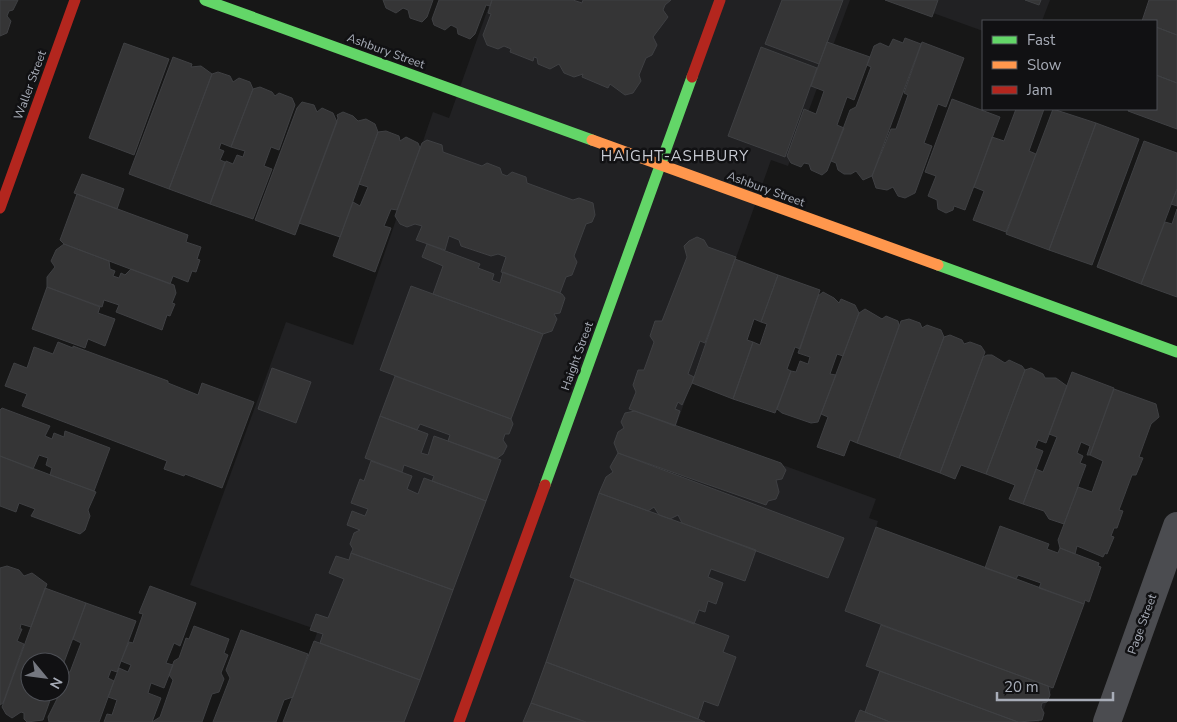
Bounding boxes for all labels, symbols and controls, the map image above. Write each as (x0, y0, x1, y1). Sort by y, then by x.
legend (982, 20, 1157, 110)
street label: Ashbury Street (345, 30, 428, 73)
text: Fast (1027, 30, 1056, 50)
street label: Waller Street (10, 47, 50, 122)
text: Slow (1027, 55, 1062, 75)
text: Jam (1026, 80, 1053, 100)
district label: HAIGHT-ASHBURY (601, 146, 749, 166)
street label: Ashbury Street (725, 168, 808, 211)
street label: Haight Street (557, 319, 597, 393)
street label: Page Street (1124, 591, 1161, 656)
north arrow (20, 652, 70, 702)
scale bar (997, 670, 1113, 702)
text: N (45, 674, 67, 692)
text: 20 m (1004, 677, 1039, 697)

